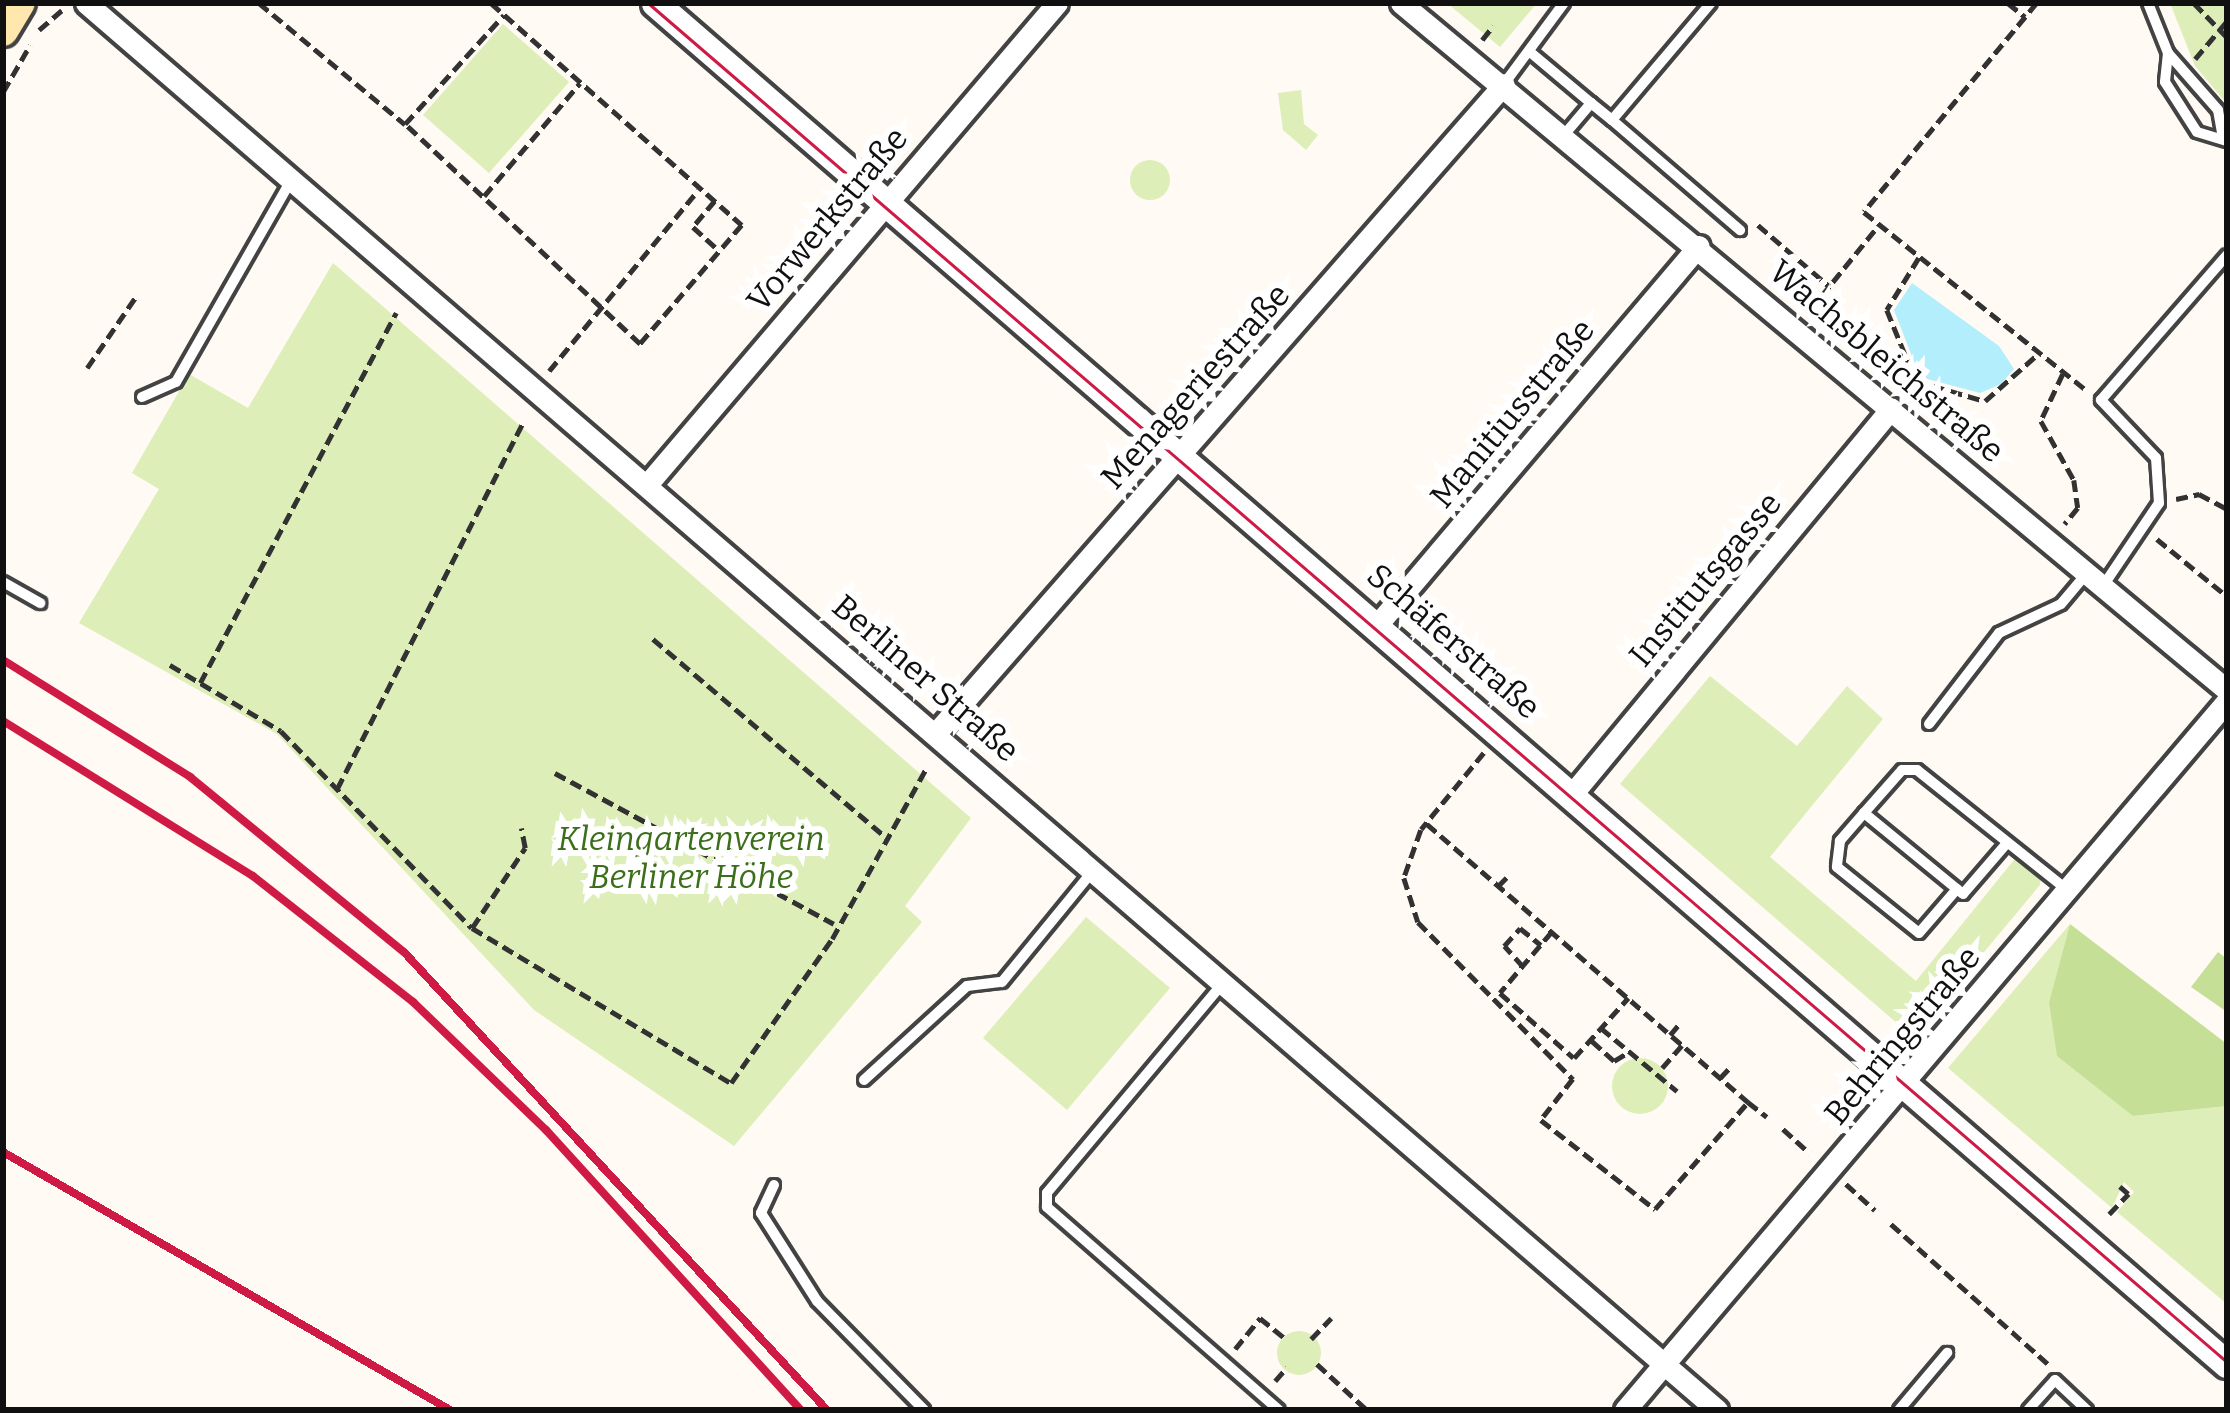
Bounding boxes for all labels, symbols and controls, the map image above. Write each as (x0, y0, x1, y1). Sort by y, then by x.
street label: Vorwerkstraße (739, 120, 917, 320)
street label: Wachsbleichstraße (1761, 252, 2011, 472)
street label: Menageriestraße (1093, 276, 1299, 498)
street label: Manitiusstraße (1423, 312, 1603, 516)
street label: Institutsgasse (1622, 485, 1790, 675)
street label: Schäferstraße (1358, 556, 1548, 728)
street label: Berliner Straße (824, 587, 1026, 771)
park label: Kleingartenverein Berliner Höhe (557, 820, 825, 898)
street label: Behringstraße (1817, 939, 1989, 1133)

